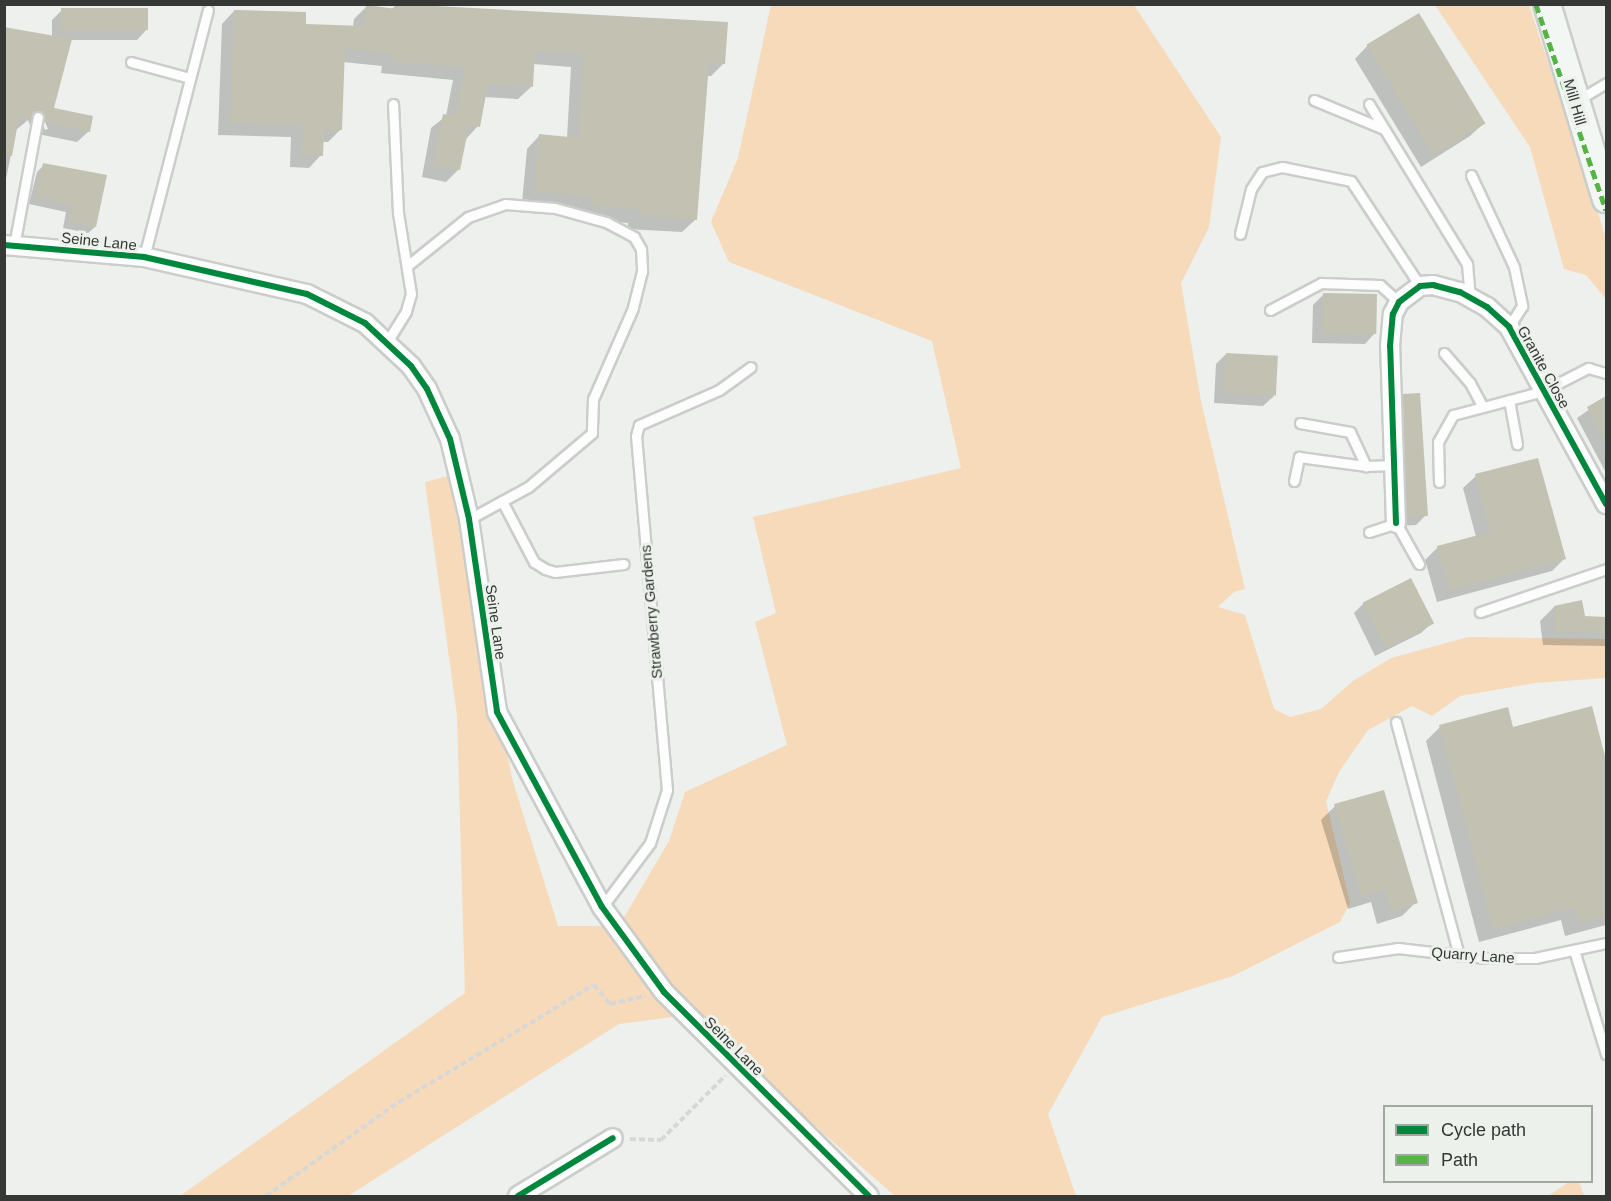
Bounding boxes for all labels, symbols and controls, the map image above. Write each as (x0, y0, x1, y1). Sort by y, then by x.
street label: Mill Hill (1560, 77, 1590, 127)
street label: Seine Lane (60, 228, 138, 254)
street label: Granite Close (1514, 323, 1574, 411)
street label: Strawberry Gardens (636, 544, 666, 680)
street label: Seine Lane (482, 583, 510, 661)
street label: Quarry Lane (1431, 943, 1515, 967)
street label: Seine Lane (701, 1013, 767, 1079)
legend (1383, 1105, 1593, 1183)
text: Cycle path (1441, 1120, 1526, 1140)
text: Path (1441, 1150, 1478, 1170)

